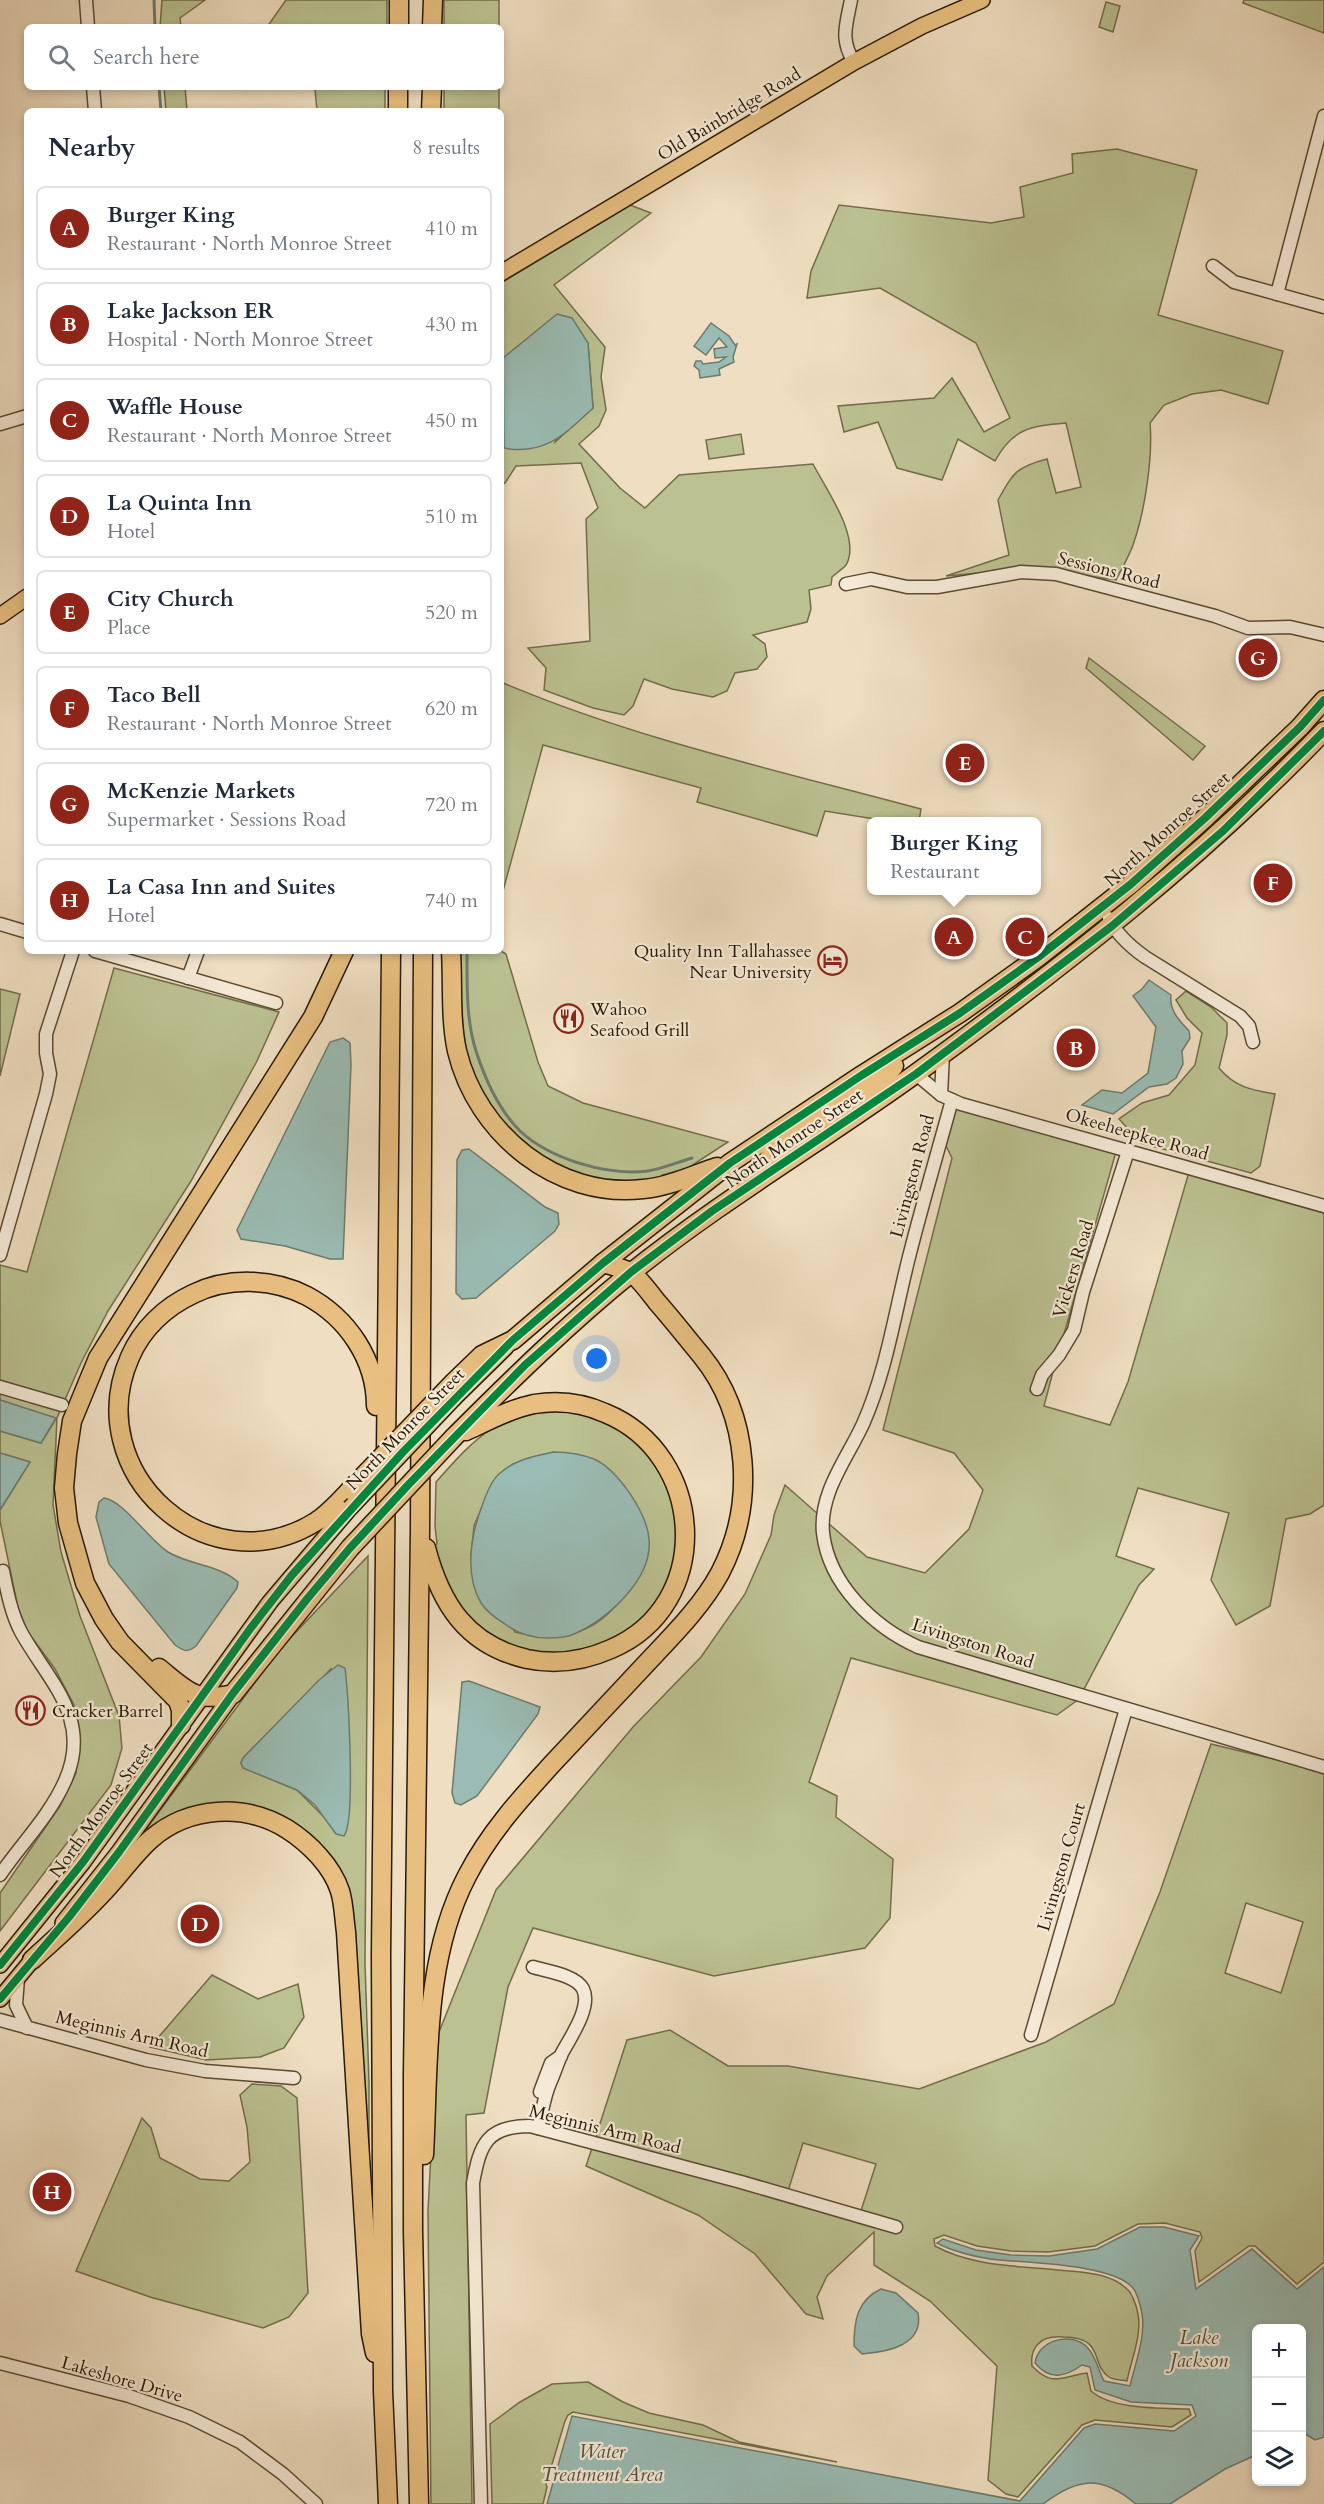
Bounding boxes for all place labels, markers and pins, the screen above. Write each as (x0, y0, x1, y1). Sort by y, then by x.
pin: G (1238, 636, 1278, 680)
pin: E (946, 740, 984, 786)
pin: F (1254, 860, 1292, 906)
pin: A (934, 914, 974, 960)
pin: C (1006, 914, 1044, 960)
place label: Quality Inn Tallahassee Near University (634, 939, 812, 985)
hotel icon: Quality Inn Tallahassee Near University (817, 945, 849, 977)
place label: Wahoo Seafood Grill (589, 997, 690, 1043)
restaurant icon: Wahoo Seafood Grill (553, 1003, 585, 1035)
pin: B (1056, 1026, 1096, 1070)
restaurant icon: Cracker Barrel (15, 1695, 47, 1727)
place label: Cracker Barrel (52, 1699, 164, 1724)
pin: D (180, 1902, 220, 1946)
pin: H (32, 2170, 72, 2214)

